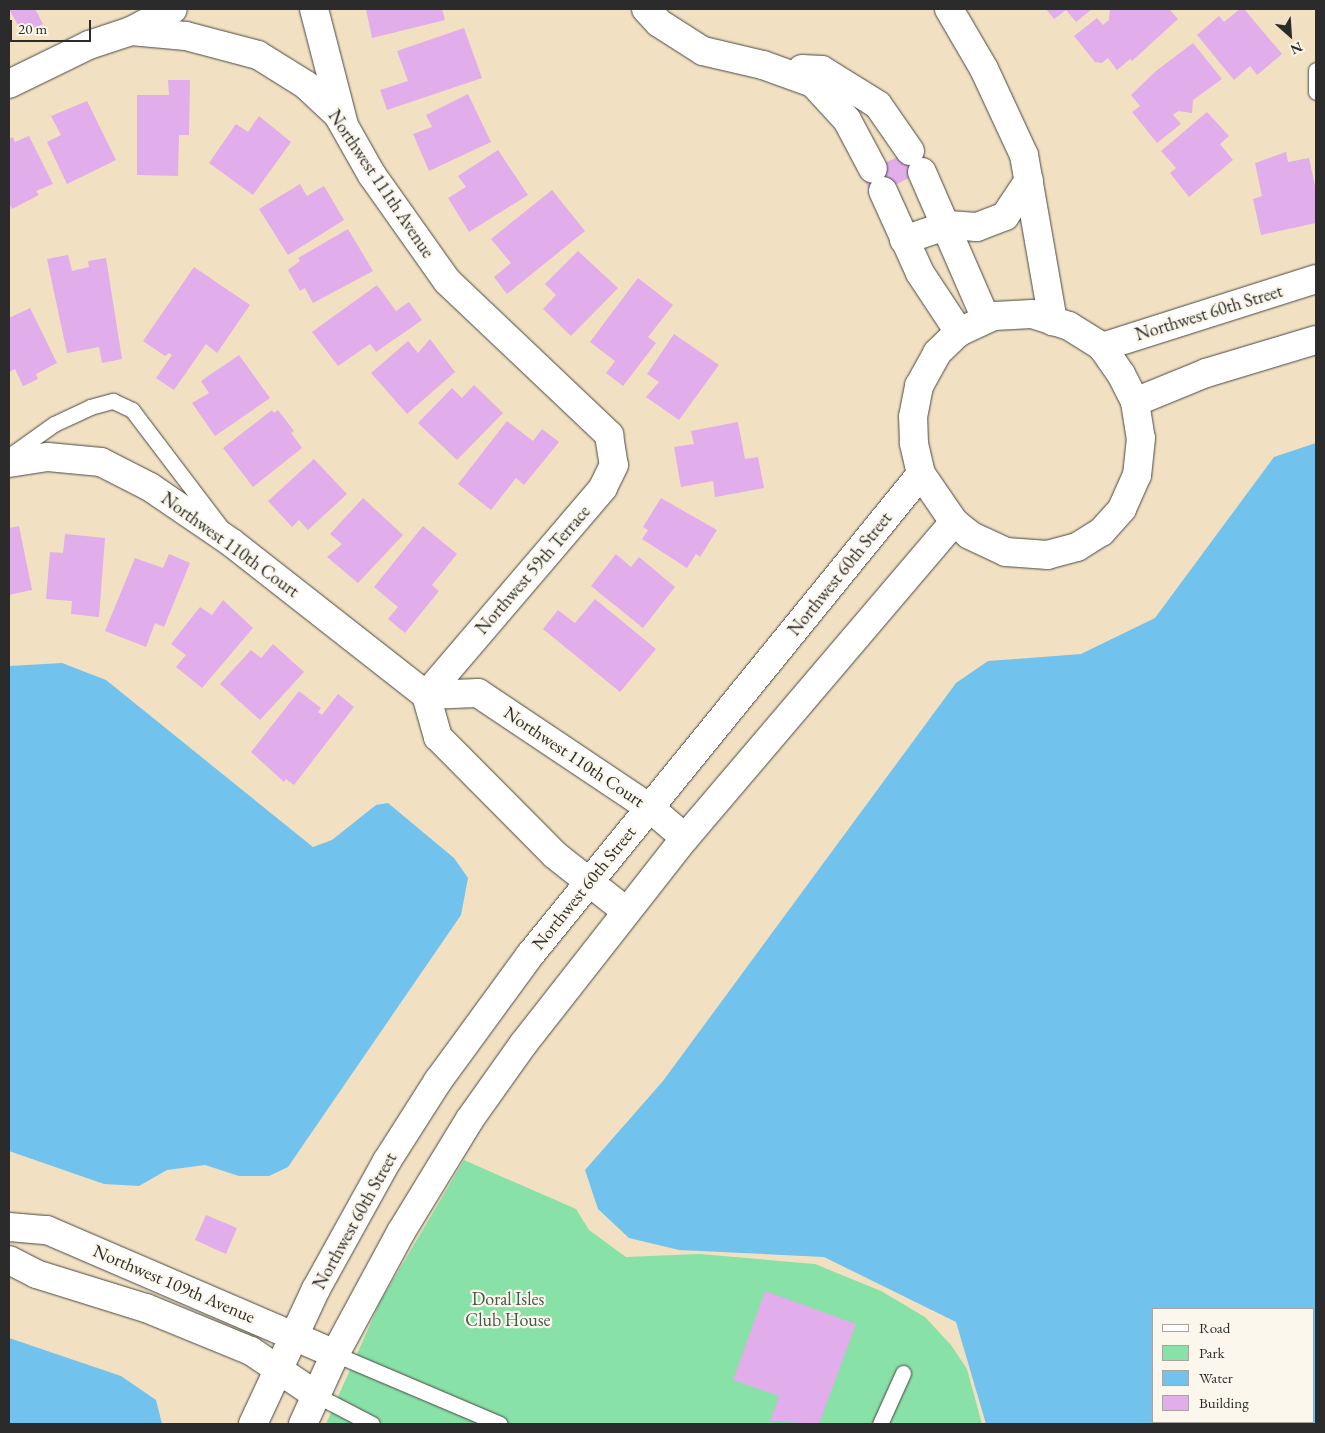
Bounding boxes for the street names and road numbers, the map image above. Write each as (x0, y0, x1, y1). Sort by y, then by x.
street label: Northwest 111th Avenue (323, 106, 439, 262)
street label: Northwest 60th Street (1133, 280, 1285, 346)
street label: Northwest 110th Court (157, 488, 303, 602)
street label: Northwest 59th Terrace (471, 501, 595, 639)
street label: Northwest 60th Street (783, 508, 897, 640)
street label: Northwest 110th Court (500, 702, 648, 812)
street label: Northwest 60th Street (527, 822, 641, 954)
street label: Northwest 60th Street (308, 1149, 402, 1293)
street label: Northwest 109th Avenue (90, 1240, 258, 1328)

